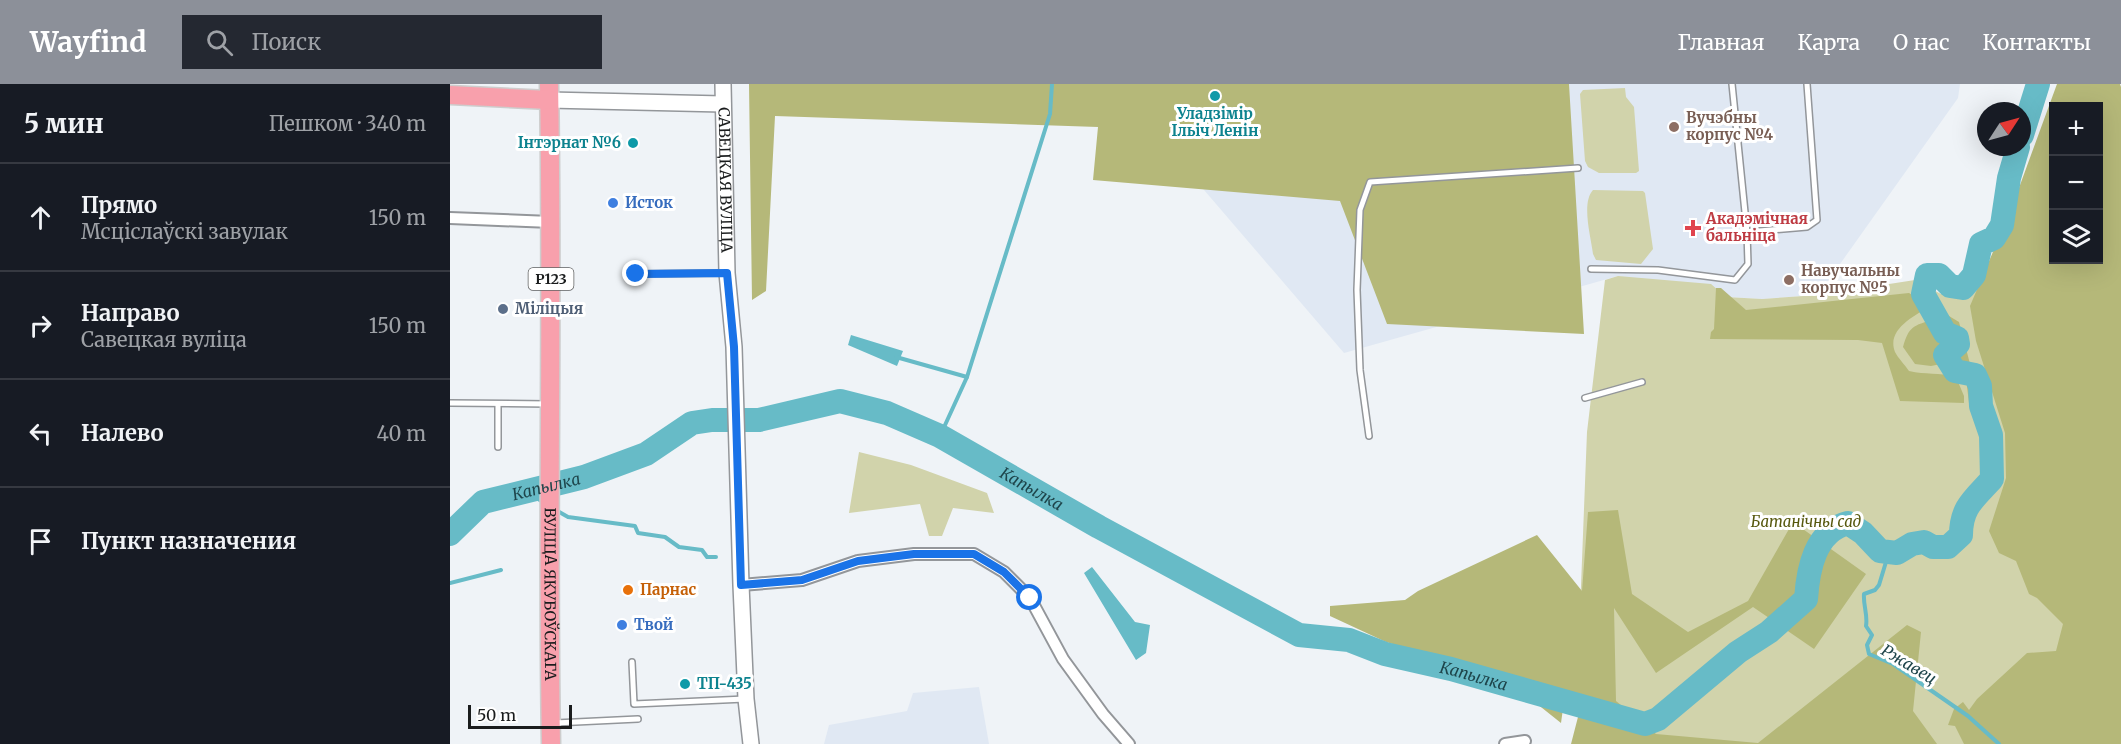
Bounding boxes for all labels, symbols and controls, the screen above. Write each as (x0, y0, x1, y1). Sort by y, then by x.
search box (182, 15, 602, 69)
text: Wayfind (30, 24, 146, 60)
icon: search (203, 26, 236, 59)
text: Поиск (251, 28, 321, 56)
text: Главная (1678, 29, 1765, 56)
text: Карта (1798, 29, 1860, 56)
text: О нас (1893, 29, 1950, 56)
text: Контакты (1983, 29, 2091, 56)
marker: Уладзімір Ільіч Ленін (1208, 89, 1222, 103)
north arrow (1977, 102, 2031, 156)
map controls (2049, 102, 2103, 264)
button: + (2049, 102, 2103, 156)
place label: Уладзімір Ільіч Ленін (1172, 104, 1259, 140)
text: 5 мин (24, 107, 104, 140)
street label: САВЕЦКАЯ ВУЛІЦА (714, 107, 737, 253)
place label: Вучэбны корпус №4 (1686, 108, 1774, 144)
text: Пешком · 340 m (269, 111, 426, 136)
marker: Вучэбны корпус №4 (1667, 120, 1681, 134)
place label: Інтэрнат №6 (518, 133, 621, 152)
marker: Інтэрнат №6 (626, 136, 640, 150)
button: − (2049, 156, 2103, 210)
text: Прямо (81, 191, 157, 219)
place label: Исток (625, 193, 673, 212)
marker: Исток (606, 196, 620, 210)
icon: ahead (24, 201, 57, 234)
text: 150 m (369, 205, 426, 230)
place label: Акадэмічная бальніца (1705, 209, 1808, 245)
button: layers (2049, 210, 2103, 264)
text: Мсціслаўскі завулак (81, 219, 288, 244)
marker: Акадэмічная бальніца (1684, 219, 1702, 237)
route end (622, 260, 648, 286)
place label: Навучальны корпус №5 (1801, 261, 1900, 297)
road number: Р123 (528, 268, 574, 290)
marker: Навучальны корпус №5 (1782, 273, 1796, 287)
text: Направо (81, 299, 180, 327)
place label: Міліцыя (515, 299, 583, 318)
marker: Міліцыя (496, 302, 510, 316)
icon: right (24, 309, 57, 342)
text: 150 m (369, 313, 426, 338)
text: Савецкая вуліца (81, 327, 247, 352)
icon: left (24, 417, 57, 450)
text: Налево (81, 419, 164, 447)
text: 40 m (376, 421, 426, 446)
water label: Капылка (997, 463, 1067, 514)
water label: Капылка (510, 468, 582, 504)
street label: ВУЛІЦА ЯКУБОЎСКАГА (541, 507, 561, 681)
park label: Батанічны сад (1751, 512, 1862, 531)
icon: arrive (24, 525, 57, 558)
text: Пункт назначения (81, 527, 296, 555)
place label: Парнас (640, 580, 697, 599)
marker: Парнас (621, 583, 635, 597)
route start (1016, 584, 1042, 610)
place label: Твой (634, 615, 674, 634)
marker: Твой (615, 618, 629, 632)
water label: Ржавец (1878, 640, 1940, 688)
water label: Капылка (1438, 657, 1510, 695)
place label: ТП-435 (697, 674, 752, 693)
marker: ТП-435 (678, 677, 692, 691)
scale bar (468, 702, 572, 730)
text: 50 m (477, 705, 516, 725)

